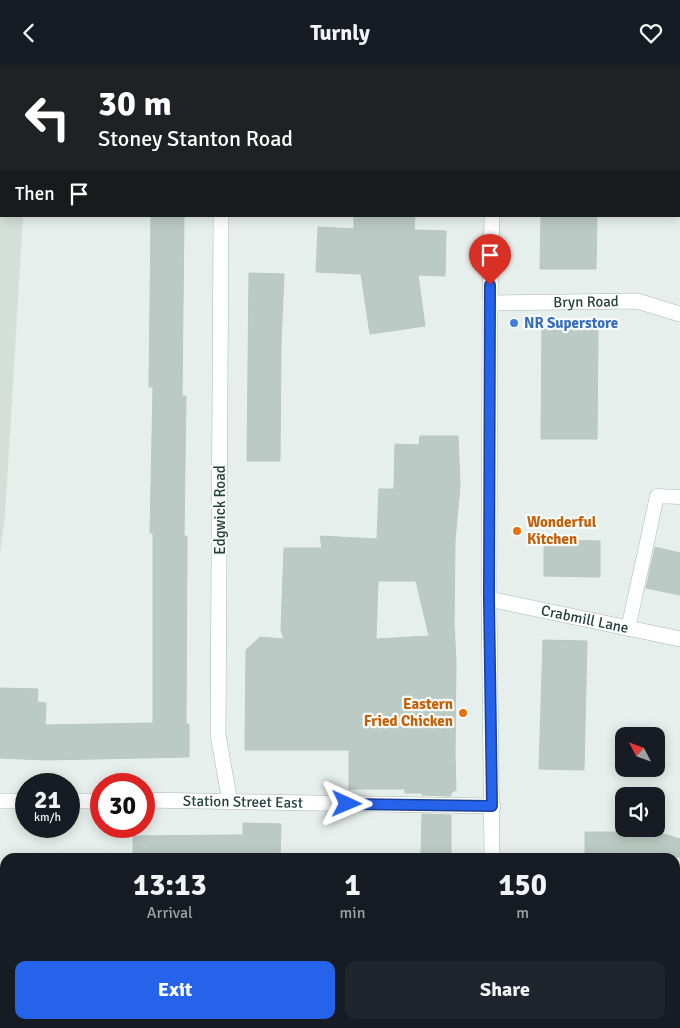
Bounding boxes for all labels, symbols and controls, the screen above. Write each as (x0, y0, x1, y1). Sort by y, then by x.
icon: back (15, 19, 43, 47)
text: Turnly (310, 19, 370, 46)
icon: heart (637, 19, 665, 47)
text: 30 m (98, 82, 172, 125)
icon: left (15, 85, 80, 150)
text: Stoney Stanton Road (98, 125, 293, 152)
icon: arrive (65, 180, 93, 208)
text: Then (15, 182, 55, 206)
pin (469, 234, 511, 285)
icon: arrive (476, 241, 504, 269)
street label: Bryn Road (553, 292, 619, 311)
place label: NR Superstore (524, 314, 618, 332)
marker: NR Superstore (508, 317, 520, 329)
street label: Edgwick Road (211, 465, 229, 555)
place label: Wonderful Kitchen (527, 513, 597, 548)
marker: Wonderful Kitchen (511, 525, 523, 537)
street label: Crabmill Lane (539, 601, 630, 637)
place label: Eastern Fried Chicken (364, 695, 453, 730)
marker: Eastern Fried Chicken (457, 707, 469, 719)
north arrow (615, 727, 665, 777)
map controls (615, 727, 665, 837)
speed limit sign: 30 (90, 773, 155, 838)
position arrow (320, 777, 372, 829)
text: 21 (34, 784, 61, 815)
button: sound (615, 787, 665, 837)
street label: Station Street East (183, 792, 303, 812)
text: km/h (34, 810, 61, 825)
text: 13:13 (133, 867, 207, 904)
text: 1 (344, 867, 361, 904)
text: 150 (498, 867, 547, 904)
text: Arrival (147, 903, 193, 923)
text: min (340, 903, 365, 923)
text: m (516, 903, 529, 923)
button: Exit (15, 961, 335, 1019)
button: Share (345, 961, 665, 1019)

